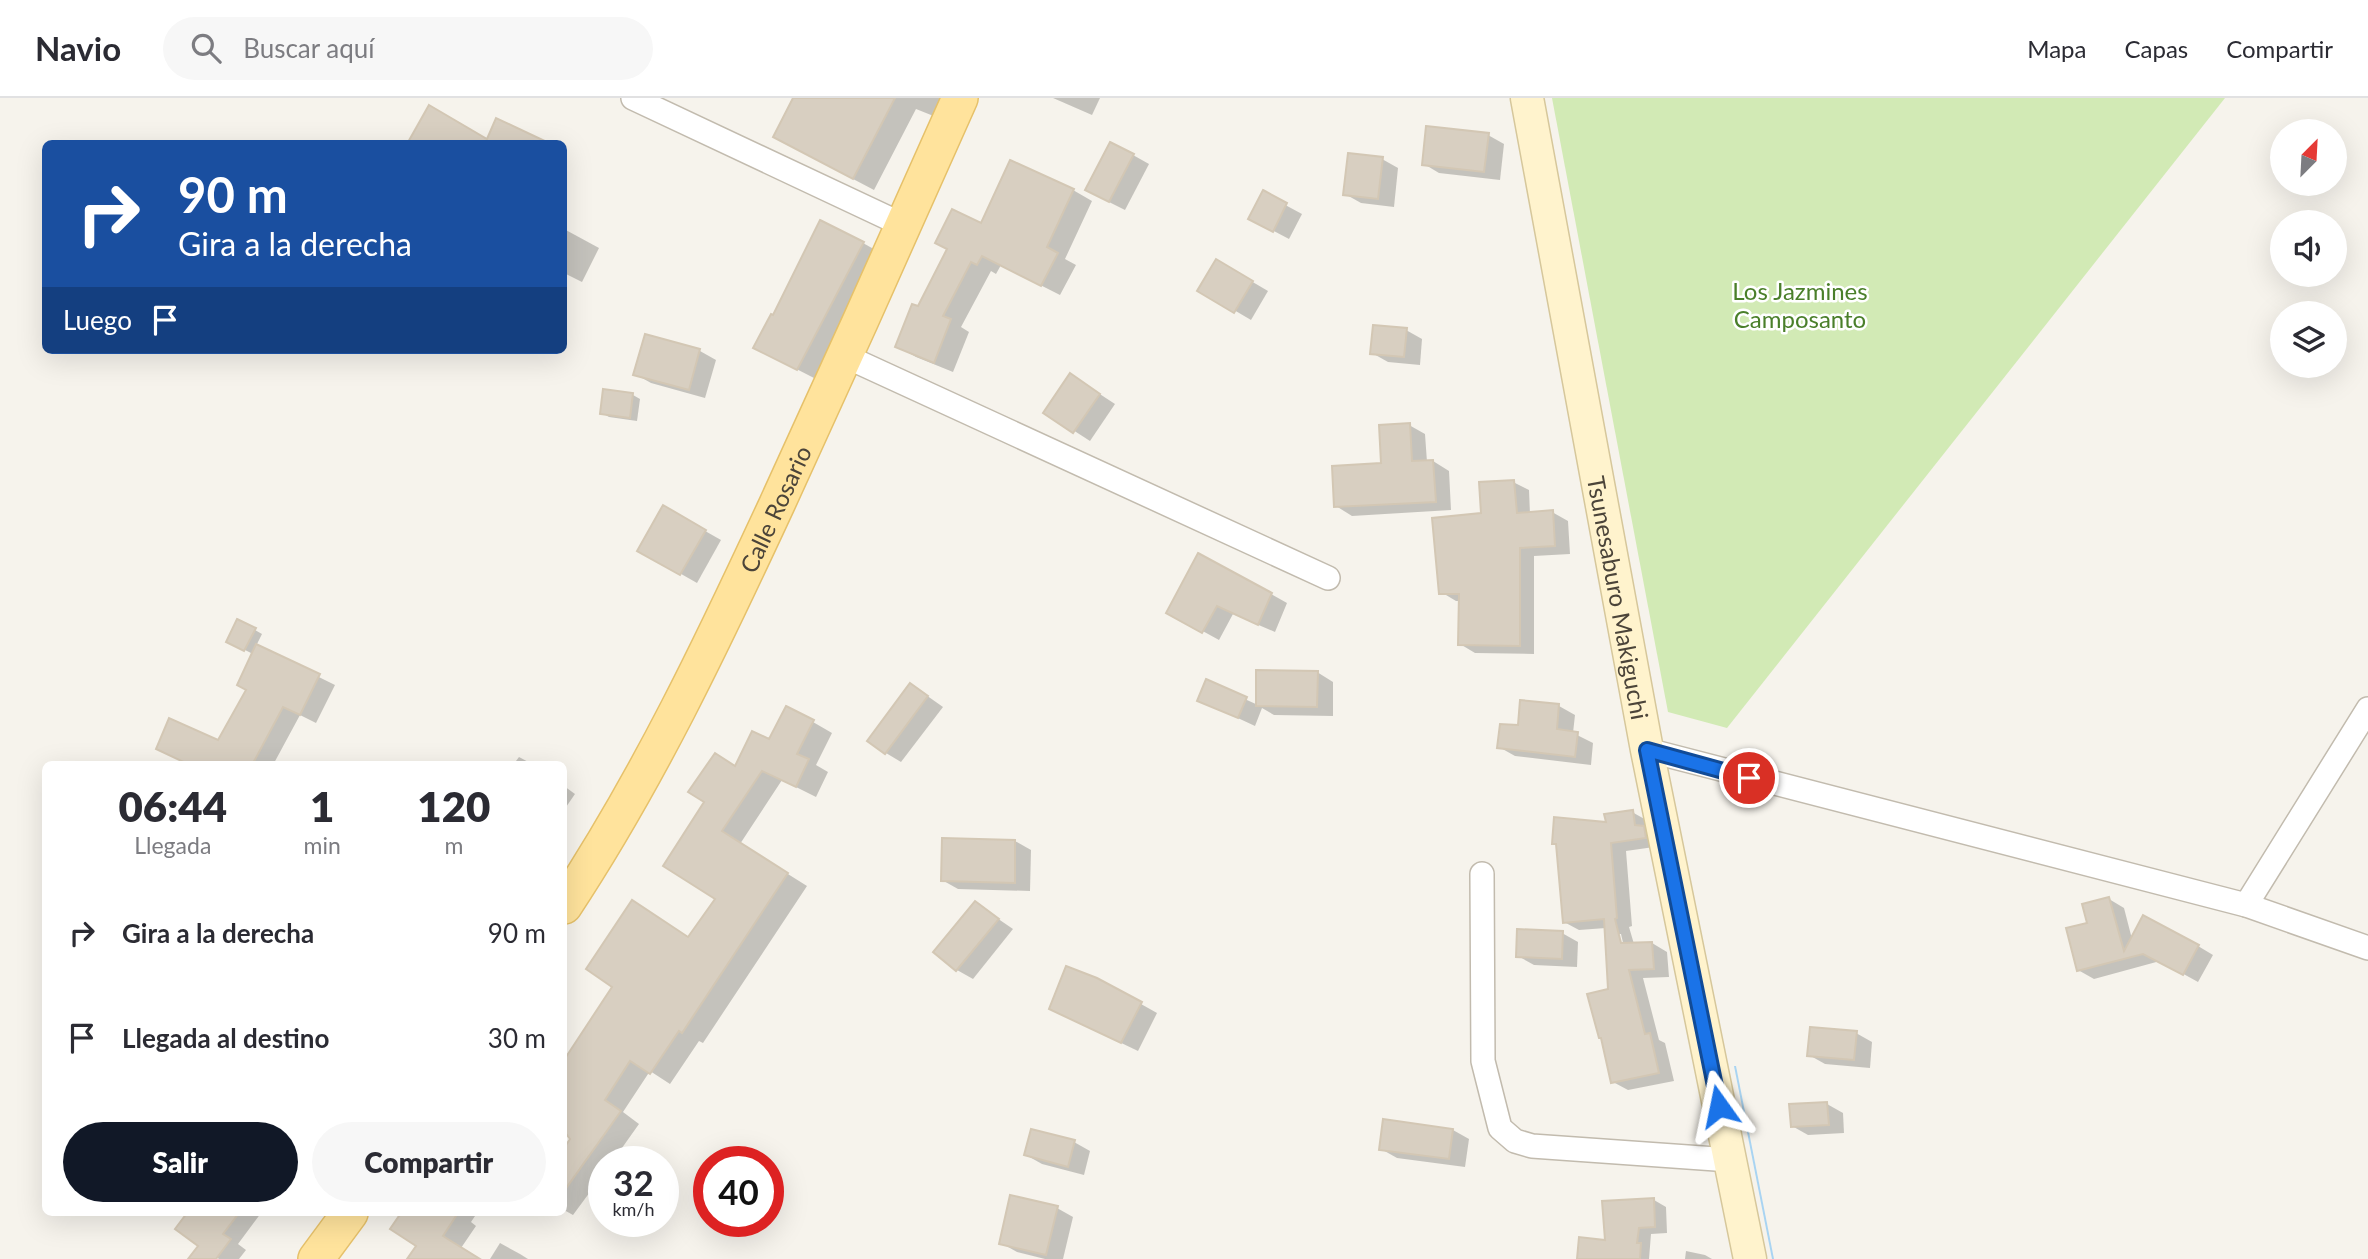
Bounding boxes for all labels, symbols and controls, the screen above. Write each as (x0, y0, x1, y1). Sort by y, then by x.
search box (163, 17, 653, 80)
text: Navio (35, 28, 121, 68)
icon: search (187, 29, 225, 67)
text: Buscar aquí (243, 32, 375, 64)
text: Mapa (2027, 34, 2086, 63)
text: Capas (2124, 34, 2188, 63)
text: Compartir (2226, 34, 2333, 63)
north arrow (2270, 119, 2347, 196)
map controls (2270, 119, 2347, 378)
text: 90 m (178, 165, 288, 223)
icon: right (63, 168, 154, 259)
button: sound (2270, 210, 2347, 287)
text: Gira a la derecha (178, 224, 412, 263)
park label: Los Jazmines Camposanto (1732, 276, 1868, 333)
icon: arrive (146, 301, 184, 339)
button: layers (2270, 301, 2347, 378)
text: Luego (63, 304, 132, 336)
street label: Calle Rosario (733, 441, 816, 577)
street label: Tsunesaburo Makiguchi (1582, 474, 1656, 722)
pin (1719, 748, 1779, 808)
icon: arrive (1730, 759, 1768, 797)
text: 06:44 (119, 781, 227, 831)
text: 1 (310, 781, 334, 831)
text: 120 (417, 781, 490, 831)
text: Llegada (134, 831, 211, 859)
text: min (304, 831, 341, 859)
text: m (444, 831, 463, 859)
icon: right (63, 914, 101, 952)
text: Gira a la derecha (122, 917, 314, 949)
text: 90 m (488, 917, 546, 949)
icon: arrive (63, 1019, 101, 1057)
text: Llegada al destino (122, 1022, 329, 1054)
text: 30 m (488, 1022, 546, 1054)
position arrow (1682, 1069, 1756, 1143)
button: Salir (63, 1122, 298, 1202)
button: Compartir (312, 1122, 546, 1202)
speed limit sign: 40 (693, 1146, 784, 1237)
text: 32 (613, 1161, 654, 1203)
text: km/h (612, 1198, 655, 1220)

